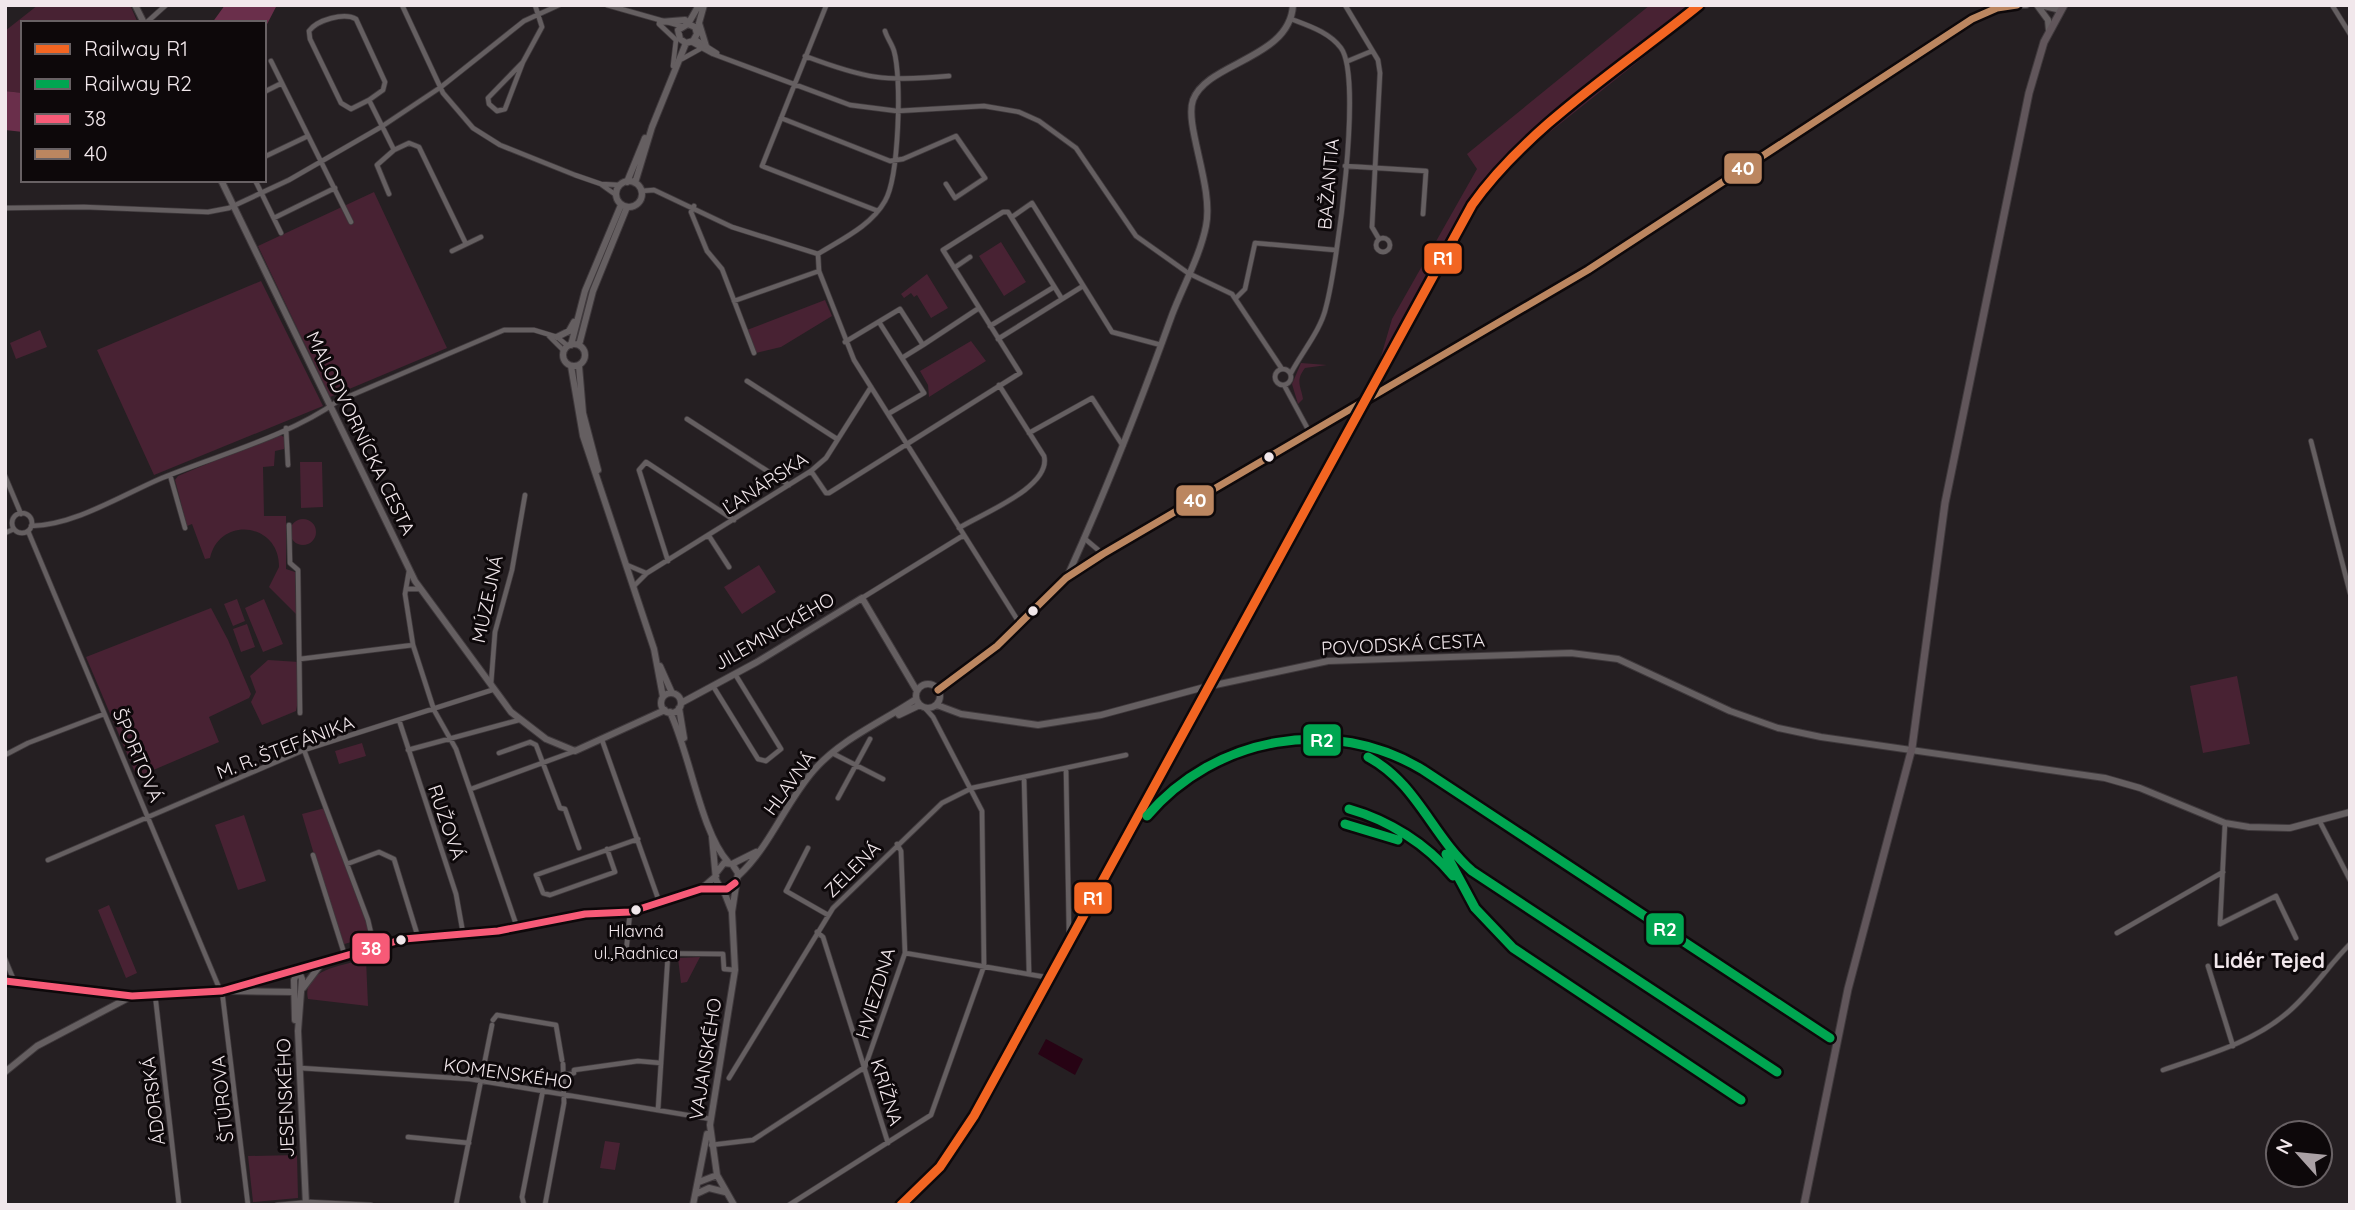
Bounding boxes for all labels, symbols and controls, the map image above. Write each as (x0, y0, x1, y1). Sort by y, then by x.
legend (21, 21, 266, 182)
text: Railway R1 (84, 35, 188, 61)
text: Railway R2 (84, 70, 192, 96)
text: 38 (84, 105, 106, 131)
street label: BAŽANTIA (1312, 137, 1344, 231)
text: 40 (84, 140, 108, 166)
line badge: 40 (1723, 152, 1763, 185)
text: 40 (1732, 156, 1754, 180)
line badge: R1 (1423, 242, 1463, 275)
text: R1 (1433, 246, 1453, 270)
street label: MALODVORNÍCKA CESTA (301, 327, 421, 539)
street label: ĽANÁRSKA (718, 447, 812, 519)
unlabelled marker (1262, 450, 1276, 464)
line badge: 40 (1175, 484, 1215, 517)
text: 40 (1184, 488, 1206, 512)
street label: MÚZEJNÁ (466, 553, 508, 645)
street label: JILEMNICKÉHO (710, 587, 838, 675)
unlabelled marker (1026, 604, 1040, 618)
street label: POVODSKÁ CESTA (1320, 628, 1486, 660)
street label: ŠPORTOVÁ (108, 705, 168, 805)
street label: M. R. ŠTEFÁNIKA (213, 710, 357, 784)
line badge: R2 (1302, 723, 1342, 757)
text: R2 (1310, 728, 1334, 752)
street label: HLAVNÁ (758, 746, 820, 820)
street label: RUŽOVÁ (423, 781, 471, 863)
street label: ZELENÁ (819, 836, 885, 902)
line badge: R1 (1073, 881, 1113, 915)
text: R1 (1083, 886, 1103, 910)
marker: Hlavná ul.,Radnica (629, 903, 643, 917)
line badge: R2 (1645, 912, 1685, 946)
text: R2 (1653, 917, 1677, 941)
place label: Hlavná ul.,Radnica (594, 920, 678, 963)
line badge: 38 (351, 932, 391, 965)
unlabelled marker (394, 933, 408, 947)
text: 38 (361, 936, 381, 960)
street label: HVIEZDNA (850, 945, 900, 1041)
district label: Lidér Tejed (2213, 947, 2325, 973)
street label: VAJANSKÉHO (683, 996, 727, 1122)
street label: JESENSKÉHO (271, 1038, 299, 1158)
street label: KOMENSKÉHO (442, 1052, 574, 1094)
street label: ÁDORSKÁ (136, 1055, 170, 1147)
street label: ŠTÚROVA (206, 1055, 238, 1143)
street label: KRÍŽNA (865, 1056, 909, 1128)
north arrow (2264, 1119, 2334, 1189)
text: N (2270, 1135, 2298, 1158)

